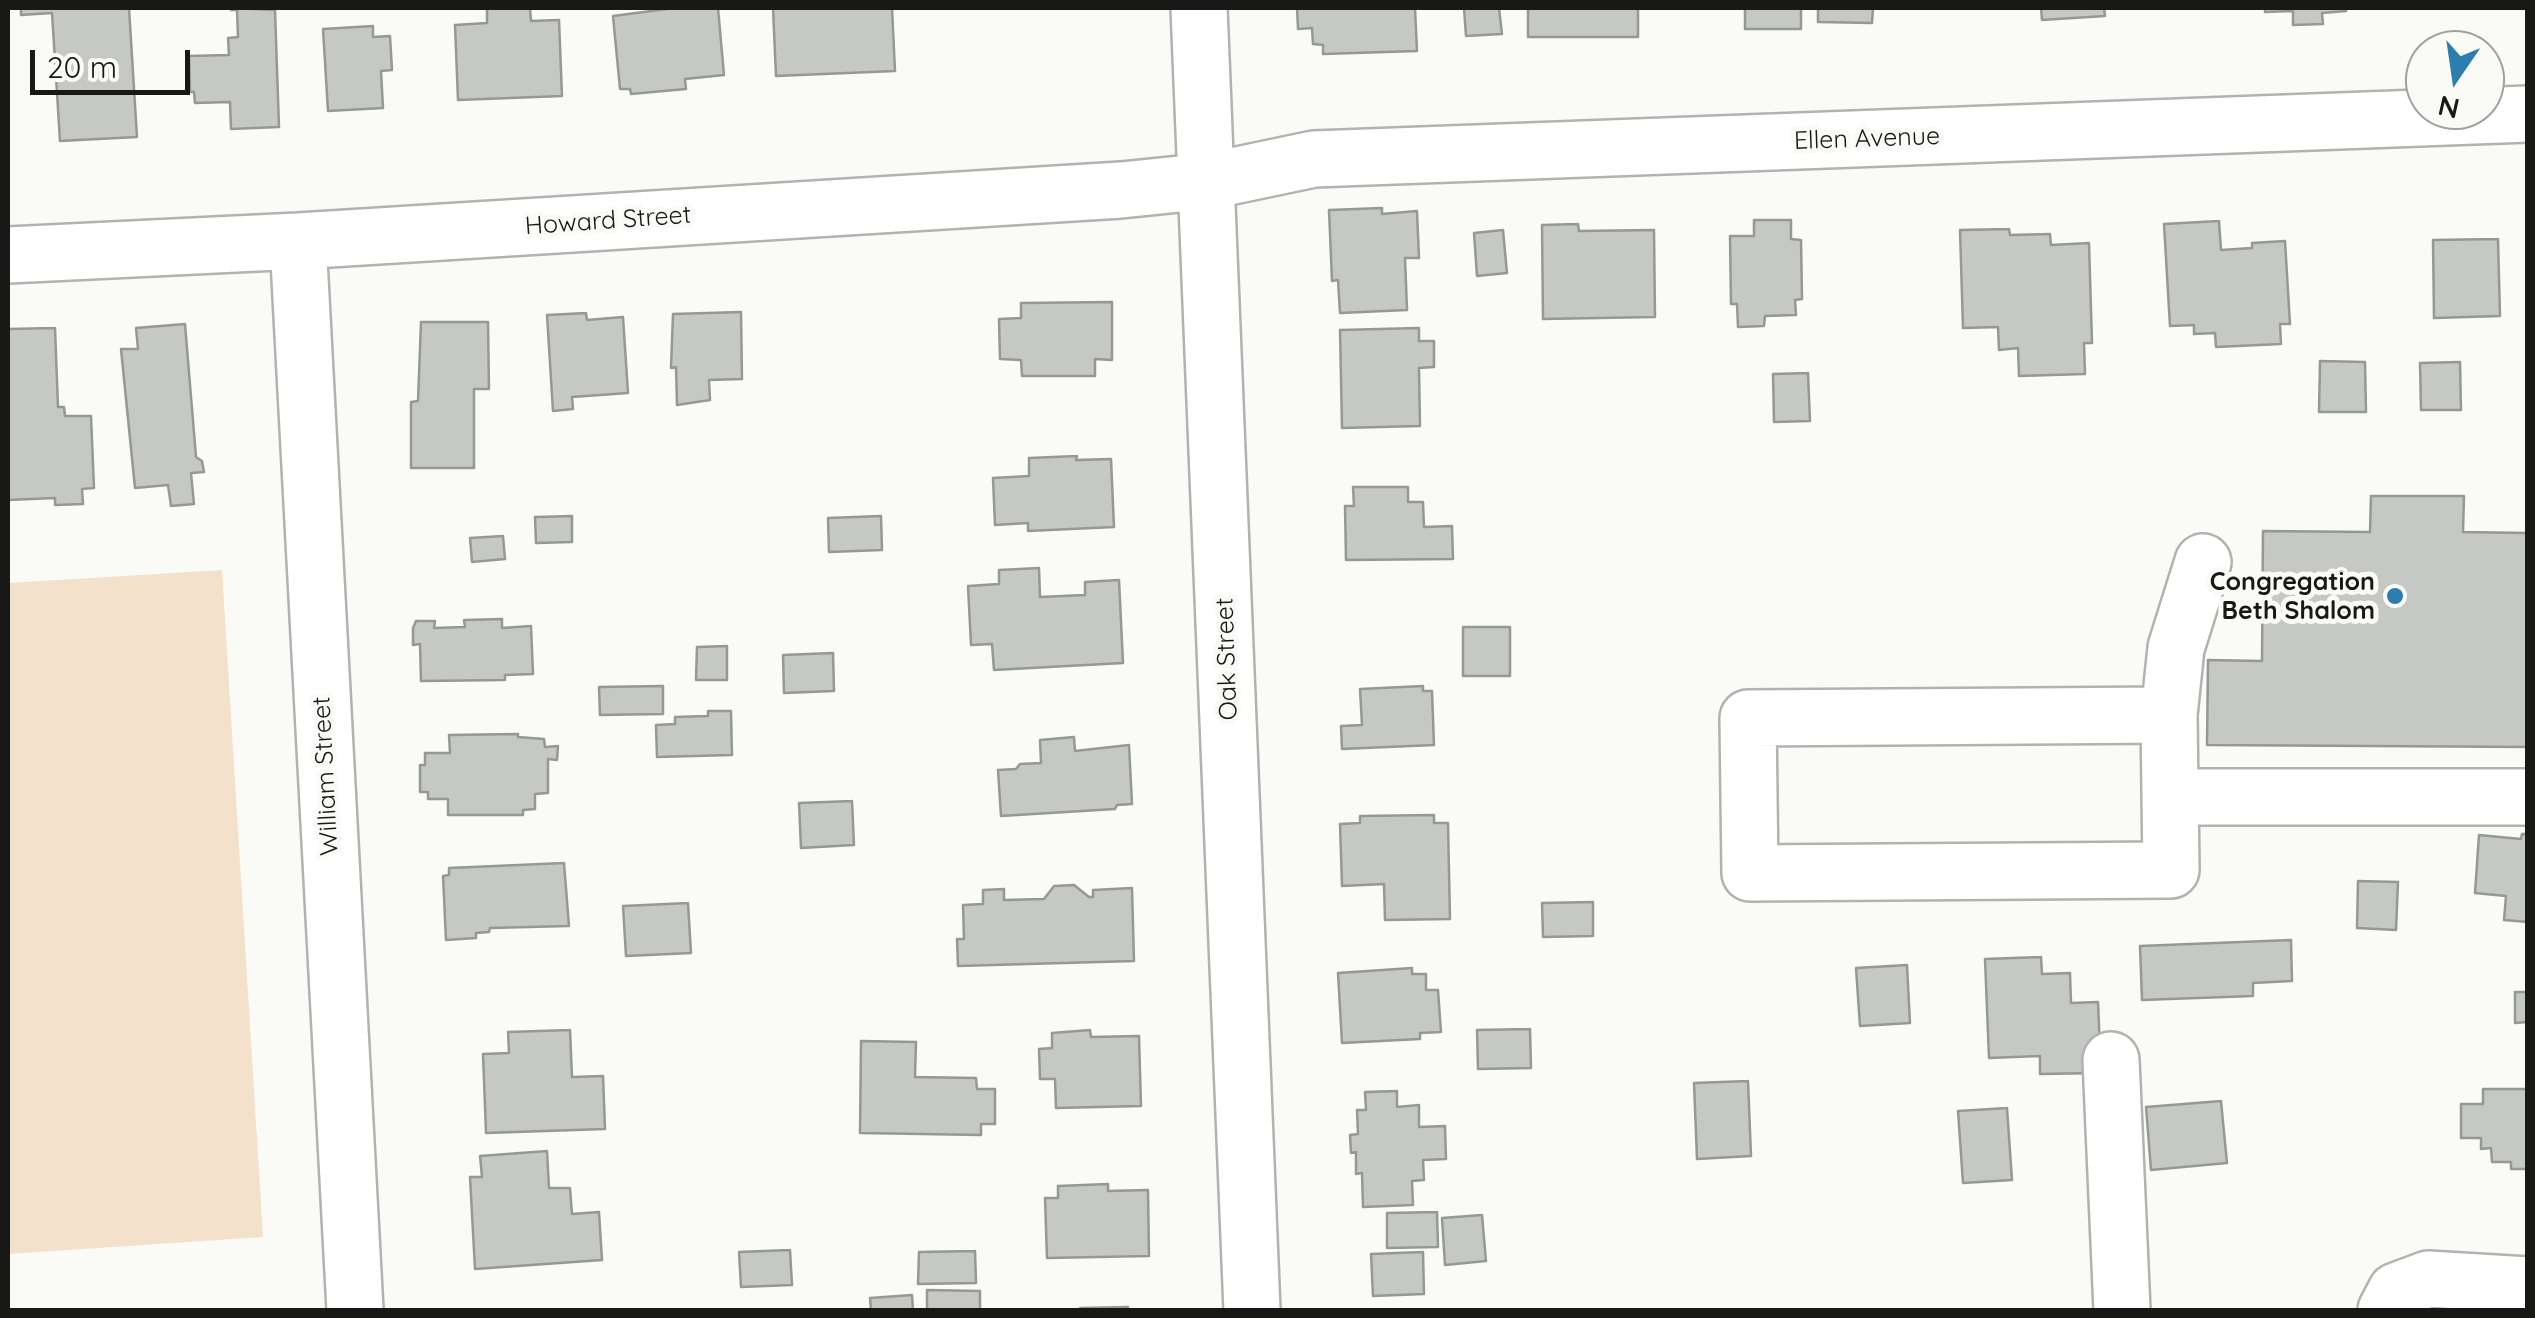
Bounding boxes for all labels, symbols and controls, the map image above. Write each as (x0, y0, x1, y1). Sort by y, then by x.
scale bar (35, 30, 195, 92)
north arrow (2405, 30, 2505, 130)
text: 20 m (47, 48, 117, 86)
text: N (2435, 88, 2463, 127)
street label: Ellen Avenue (1793, 121, 1941, 157)
street label: Howard Street (524, 200, 692, 242)
place label: Congregation Beth Shalom (2210, 567, 2375, 626)
marker: Congregation Beth Shalom (2384, 585, 2406, 607)
street label: Oak Street (1210, 597, 1244, 721)
street label: William Street (307, 696, 345, 856)

